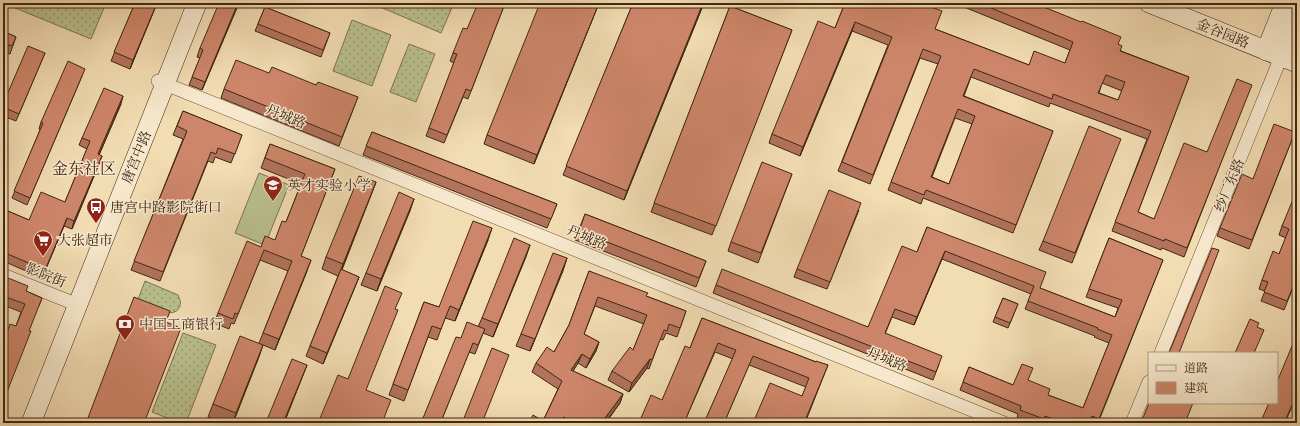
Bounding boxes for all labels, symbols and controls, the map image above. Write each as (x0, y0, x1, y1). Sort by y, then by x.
street label: 金谷园路 (1194, 15, 1252, 52)
street label: 丹城路 (263, 101, 308, 132)
street label: 唐宫中路 (118, 128, 155, 186)
street label: 纱厂东路 (1211, 156, 1248, 214)
district label: 金东社区 (52, 159, 116, 178)
school or university icon: 英才实验小学 (262, 174, 284, 202)
place label: 英才实验小学 (287, 177, 371, 194)
bus stop icon: 唐宫中路影院街口 (85, 196, 107, 224)
place label: 唐宫中路影院街口 (110, 199, 222, 216)
street label: 丹城路 (564, 222, 609, 253)
supermarket icon: 大张超市 (32, 229, 54, 257)
place label: 大张超市 (57, 232, 113, 249)
street label: 影院街 (23, 260, 68, 291)
bank icon: 中国工商银行 (114, 313, 136, 341)
place label: 中国工商银行 (139, 316, 223, 333)
street label: 丹城路 (864, 344, 909, 375)
legend (1148, 352, 1278, 404)
text: 道路 (1184, 361, 1208, 375)
text: 建筑 (1184, 381, 1208, 395)

